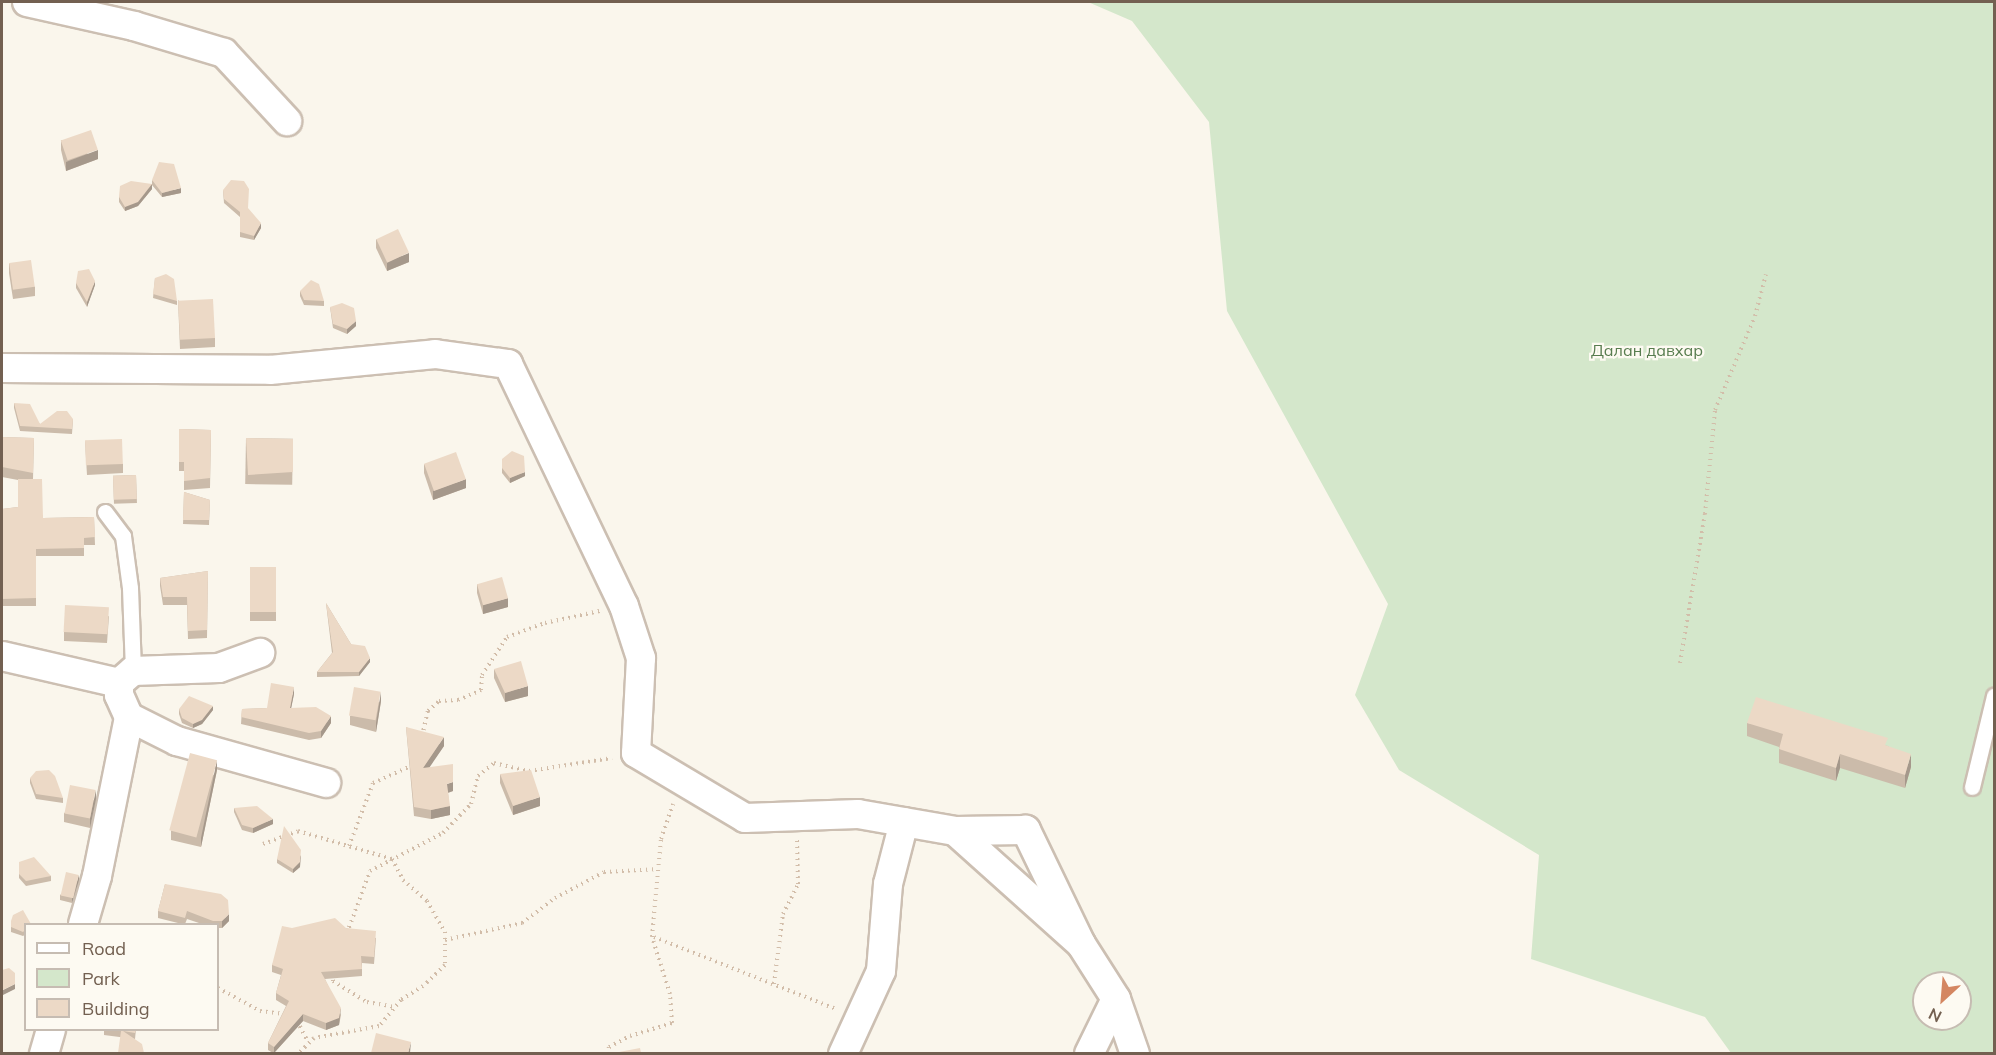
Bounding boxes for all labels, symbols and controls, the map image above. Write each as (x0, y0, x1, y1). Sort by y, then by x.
park label: Далан давхар (1591, 340, 1703, 360)
legend (24, 923, 219, 1031)
text: Road (82, 937, 126, 960)
text: Park (82, 967, 120, 990)
north arrow (1912, 971, 1972, 1031)
text: Building (82, 997, 150, 1020)
text: N (1925, 1004, 1945, 1027)

